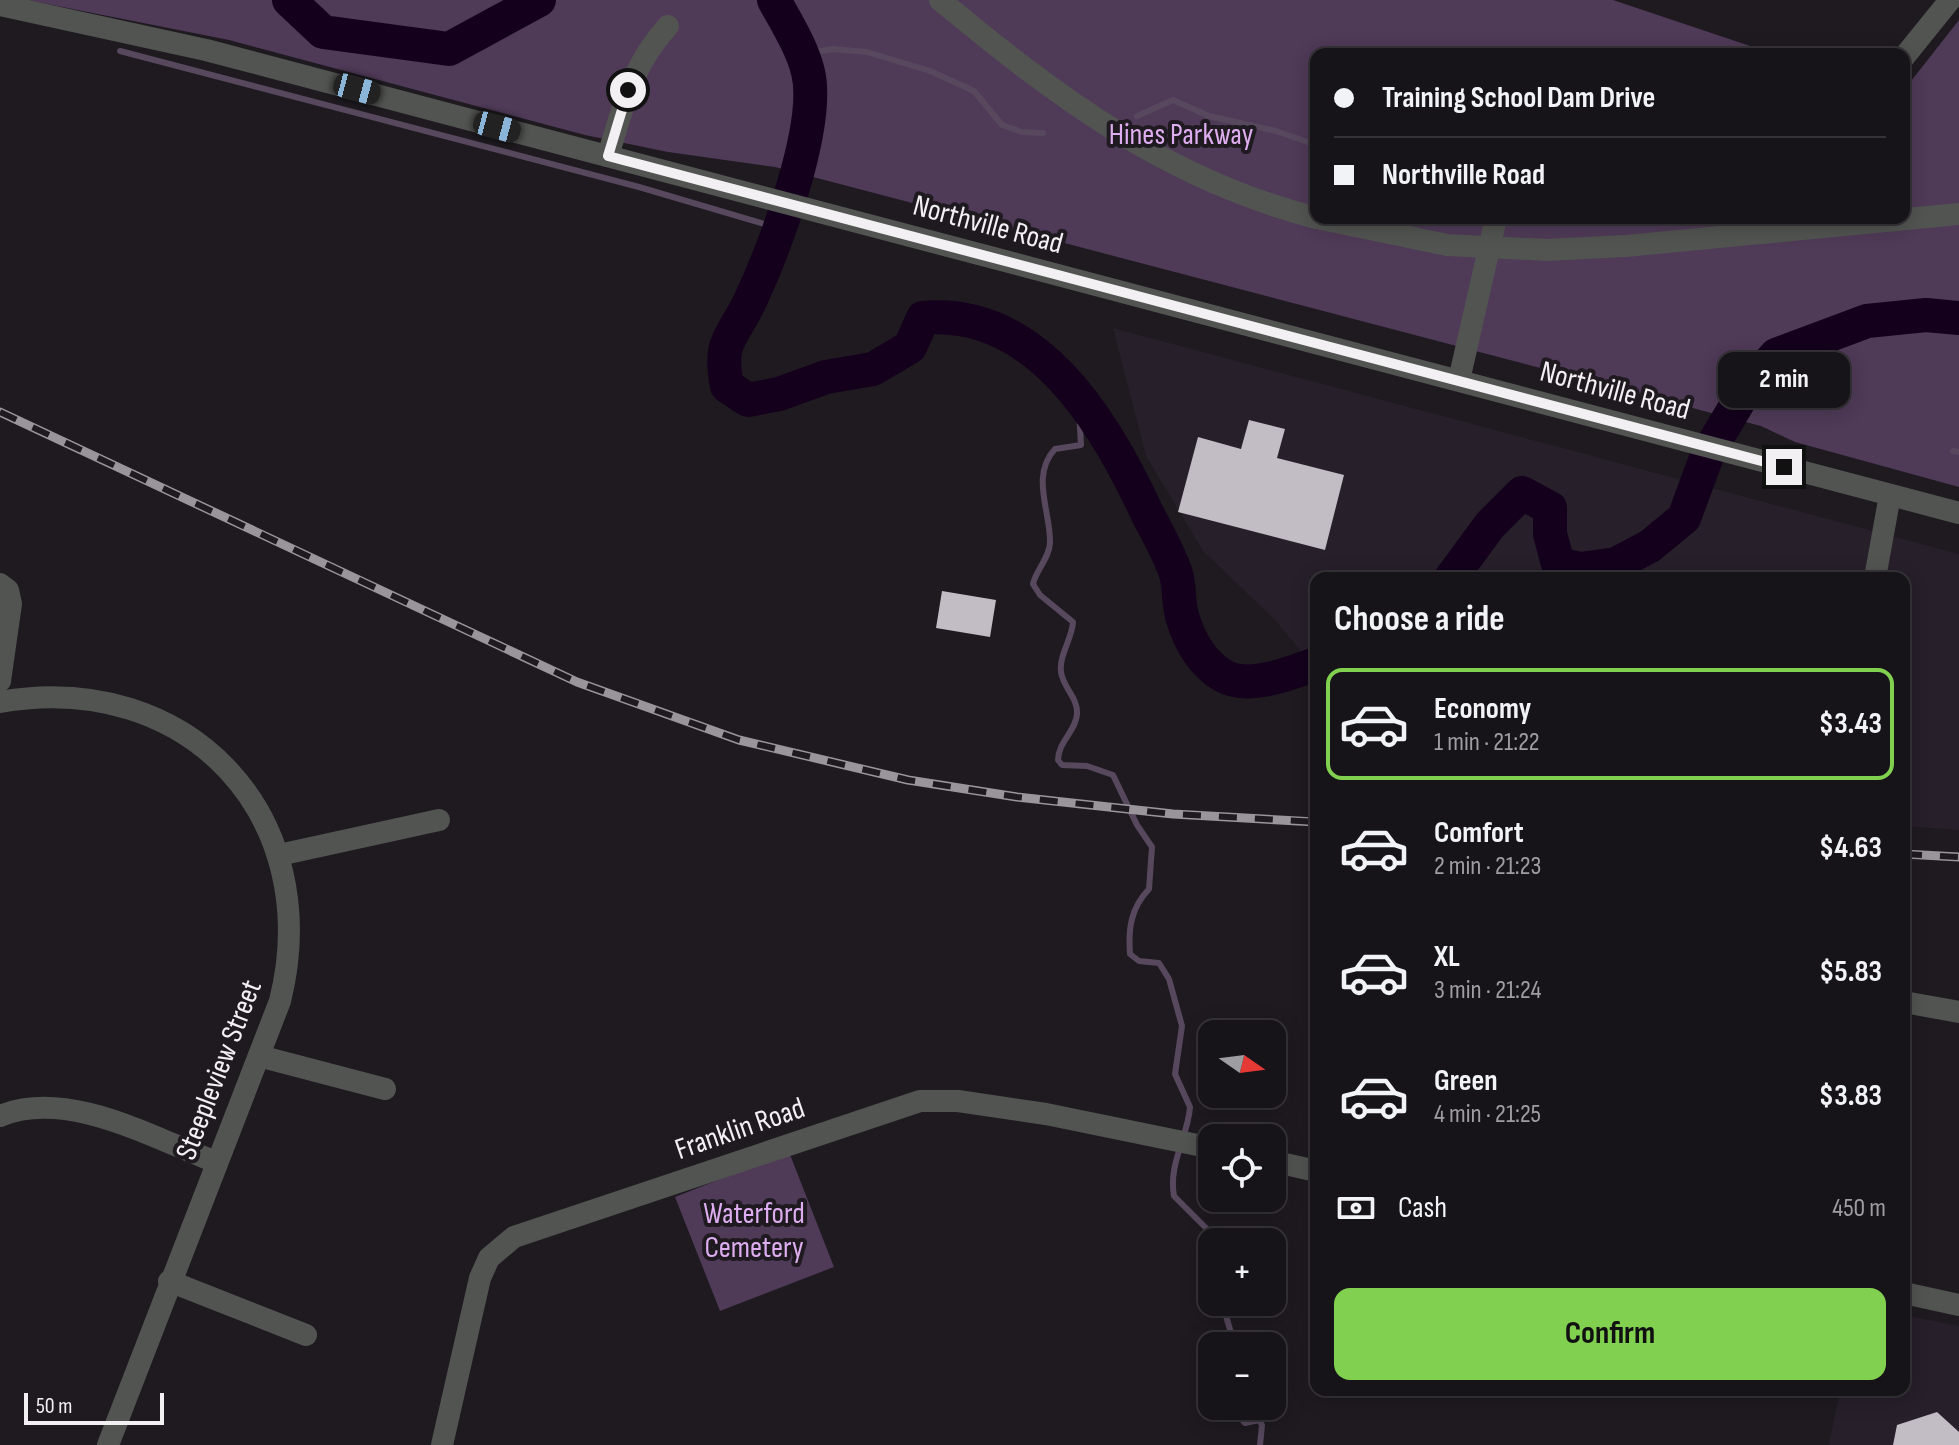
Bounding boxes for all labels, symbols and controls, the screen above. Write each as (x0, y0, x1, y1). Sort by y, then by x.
car (331, 71, 383, 107)
route start (610, 72, 646, 108)
text: Training School Dam Drive (1382, 80, 1655, 116)
car (471, 109, 523, 145)
park label: Hines Parkway (1109, 117, 1254, 153)
text: Northville Road (1382, 157, 1545, 193)
street label: Northville Road (909, 188, 1067, 262)
callout: 2 min (1718, 351, 1850, 407)
street label: Northville Road (1536, 354, 1694, 428)
text: 2 min (1759, 364, 1809, 395)
route end (1766, 449, 1802, 485)
text: Choose a ride (1334, 598, 1505, 641)
icon: car (1338, 688, 1410, 760)
text: Economy (1434, 691, 1531, 727)
text: $3.43 (1819, 706, 1882, 742)
text: 1 min · 21:22 (1434, 727, 1540, 758)
icon: car (1338, 812, 1410, 884)
text: Comfort (1434, 815, 1524, 851)
text: $4.63 (1819, 830, 1882, 866)
text: 2 min · 21:23 (1434, 851, 1541, 882)
icon: car (1338, 936, 1410, 1008)
text: XL (1434, 939, 1460, 975)
text: $5.83 (1819, 954, 1882, 990)
street label: Steepleview Street (168, 975, 270, 1165)
text: 3 min · 21:24 (1434, 975, 1541, 1006)
north arrow (1198, 1020, 1286, 1108)
map controls (1198, 1020, 1286, 1420)
icon: car (1338, 1060, 1410, 1132)
text: Green (1434, 1063, 1498, 1099)
text: $3.83 (1819, 1078, 1882, 1114)
street label: Franklin Road (670, 1090, 810, 1168)
text: 4 min · 21:25 (1434, 1099, 1541, 1130)
button: locate (1198, 1124, 1286, 1212)
icon: cash (1334, 1186, 1378, 1230)
text: Cash (1398, 1190, 1447, 1226)
text: 450 m (1832, 1193, 1886, 1224)
park label: Waterford Cemetery (703, 1196, 805, 1266)
button: + (1198, 1228, 1286, 1316)
button: Confirm (1334, 1288, 1886, 1380)
button: − (1198, 1332, 1286, 1420)
scale bar (24, 1389, 164, 1425)
text: 50 m (36, 1393, 72, 1420)

